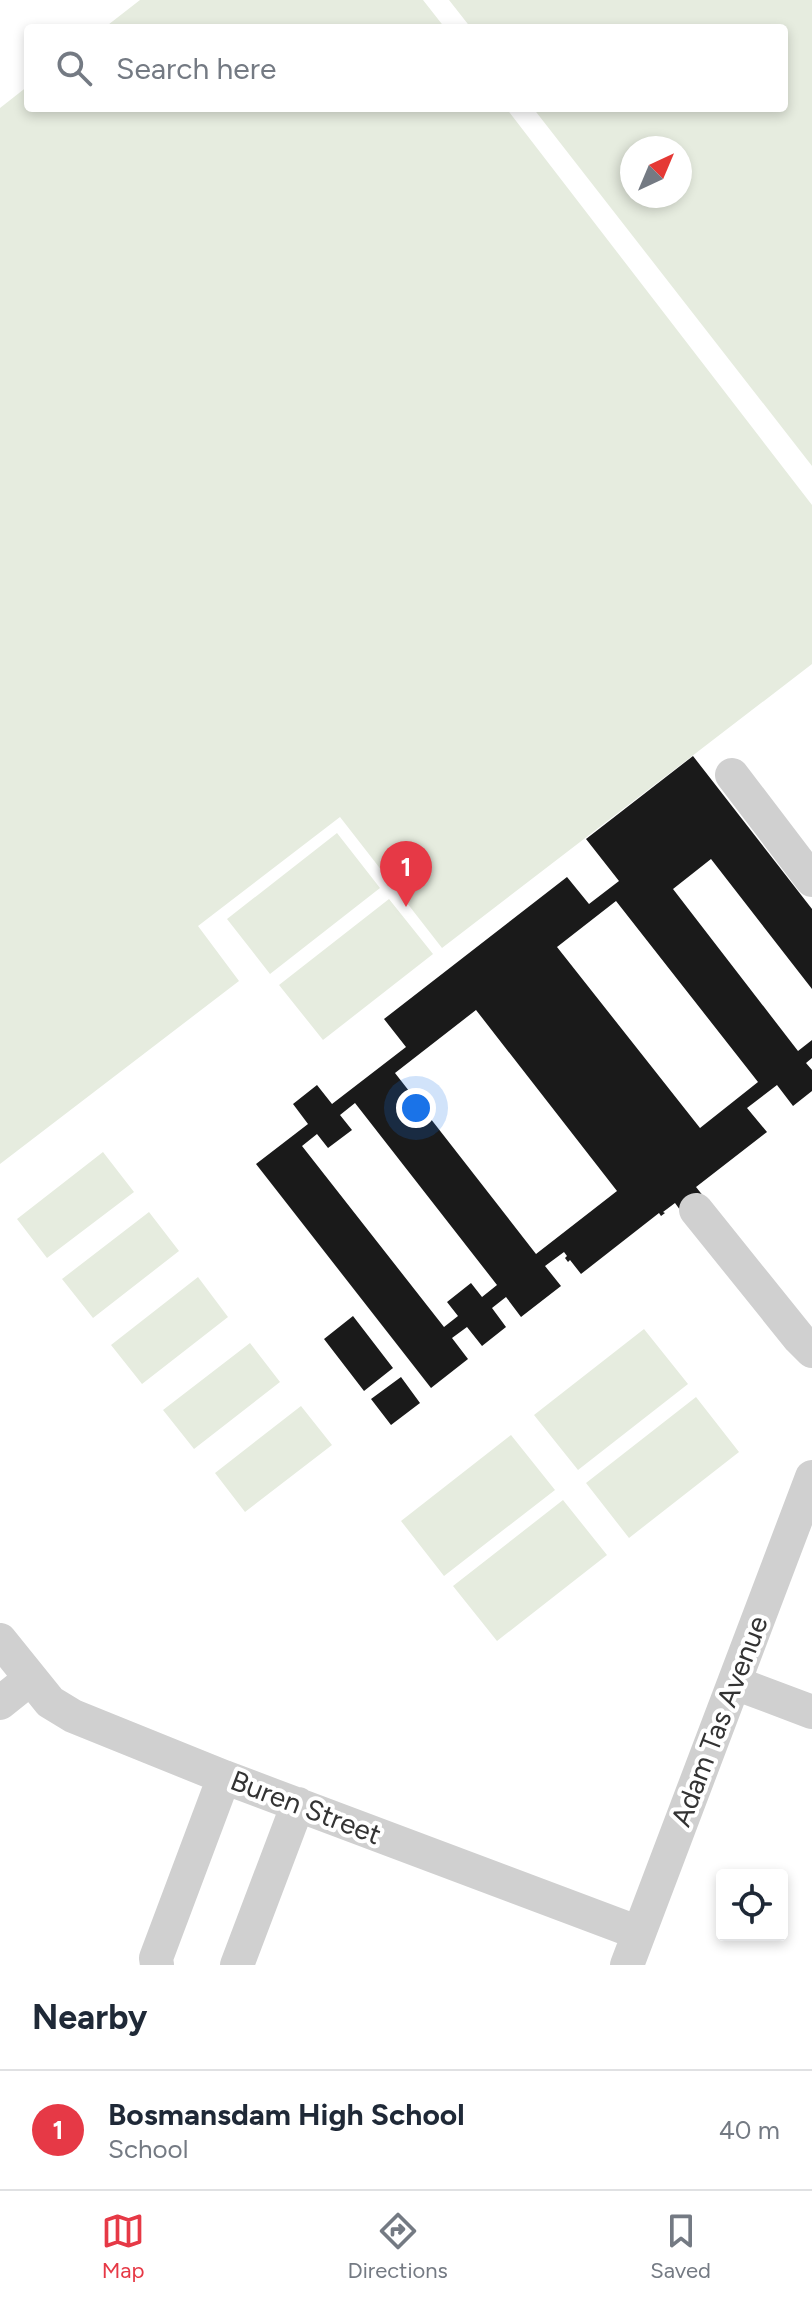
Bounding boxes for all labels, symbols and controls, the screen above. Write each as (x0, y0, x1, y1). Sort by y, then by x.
search box (24, 24, 788, 112)
icon: search (52, 46, 96, 90)
text: Search here (116, 50, 276, 87)
north arrow (620, 136, 692, 208)
pin: 1 (380, 841, 432, 907)
your location (396, 1088, 436, 1128)
street label: Adam Tas Avenue (663, 1611, 775, 1831)
street label: Buren Street (226, 1763, 386, 1851)
map controls (716, 1869, 788, 1941)
button: locate (716, 1869, 788, 1941)
text: Nearby (32, 1997, 147, 2038)
text: Bosmansdam High School (108, 2096, 465, 2133)
text: 1 (53, 2114, 63, 2146)
text: 40 m (719, 2114, 780, 2146)
text: School (108, 2133, 188, 2165)
tab: Map (101, 2209, 145, 2284)
tab: Directions (348, 2209, 448, 2284)
tab: Saved (650, 2209, 711, 2284)

